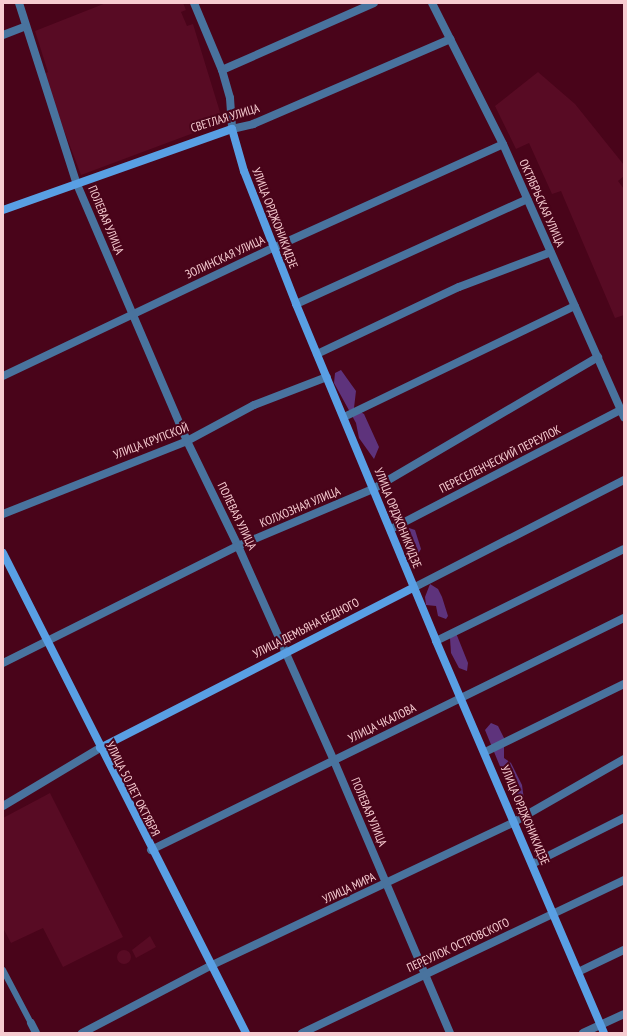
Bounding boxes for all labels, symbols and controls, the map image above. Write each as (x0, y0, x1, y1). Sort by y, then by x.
street label: СВЕТЛАЯ УЛИЦА (189, 101, 261, 135)
street label: ОКТЯБРЬСКАЯ УЛИЦА (516, 157, 568, 249)
street label: УЛИЦА ОРДЖОНИКИДЗЕ (249, 165, 301, 271)
street label: ПОЛЕВАЯ УЛИЦА (85, 183, 127, 257)
street label: ЗОЛИНСКАЯ УЛИЦА (183, 232, 267, 282)
street label: УЛИЦА КРУПСКОЙ (111, 420, 191, 462)
street label: ПЕРЕСЕЛЕНЧЕСКИЙ ПЕРЕУЛОК (437, 422, 563, 496)
street label: УЛИЦА ОРДЖОНИКИДЗЕ (371, 466, 425, 570)
street label: ПОЛЕВАЯ УЛИЦА (214, 480, 260, 552)
street label: КОЛХОЗНАЯ УЛИЦА (258, 484, 342, 530)
street label: УЛИЦА ДЕМЬЯНА БЕДНОГО (250, 595, 362, 661)
street label: УЛИЦА ЧКАЛОВА (346, 700, 418, 746)
street label: УЛИЦА 50 ЛЕТ ОКТЯБРЯ (103, 739, 163, 839)
street label: УЛИЦА ОРДЖОНИКИДЗЕ (497, 763, 553, 867)
street label: ПОЛЕВАЯ УЛИЦА (348, 775, 390, 849)
street label: УЛИЦА МИРА (320, 869, 378, 907)
street label: ПЕРЕУЛОК ОСТРОВСКОГО (404, 915, 512, 975)

